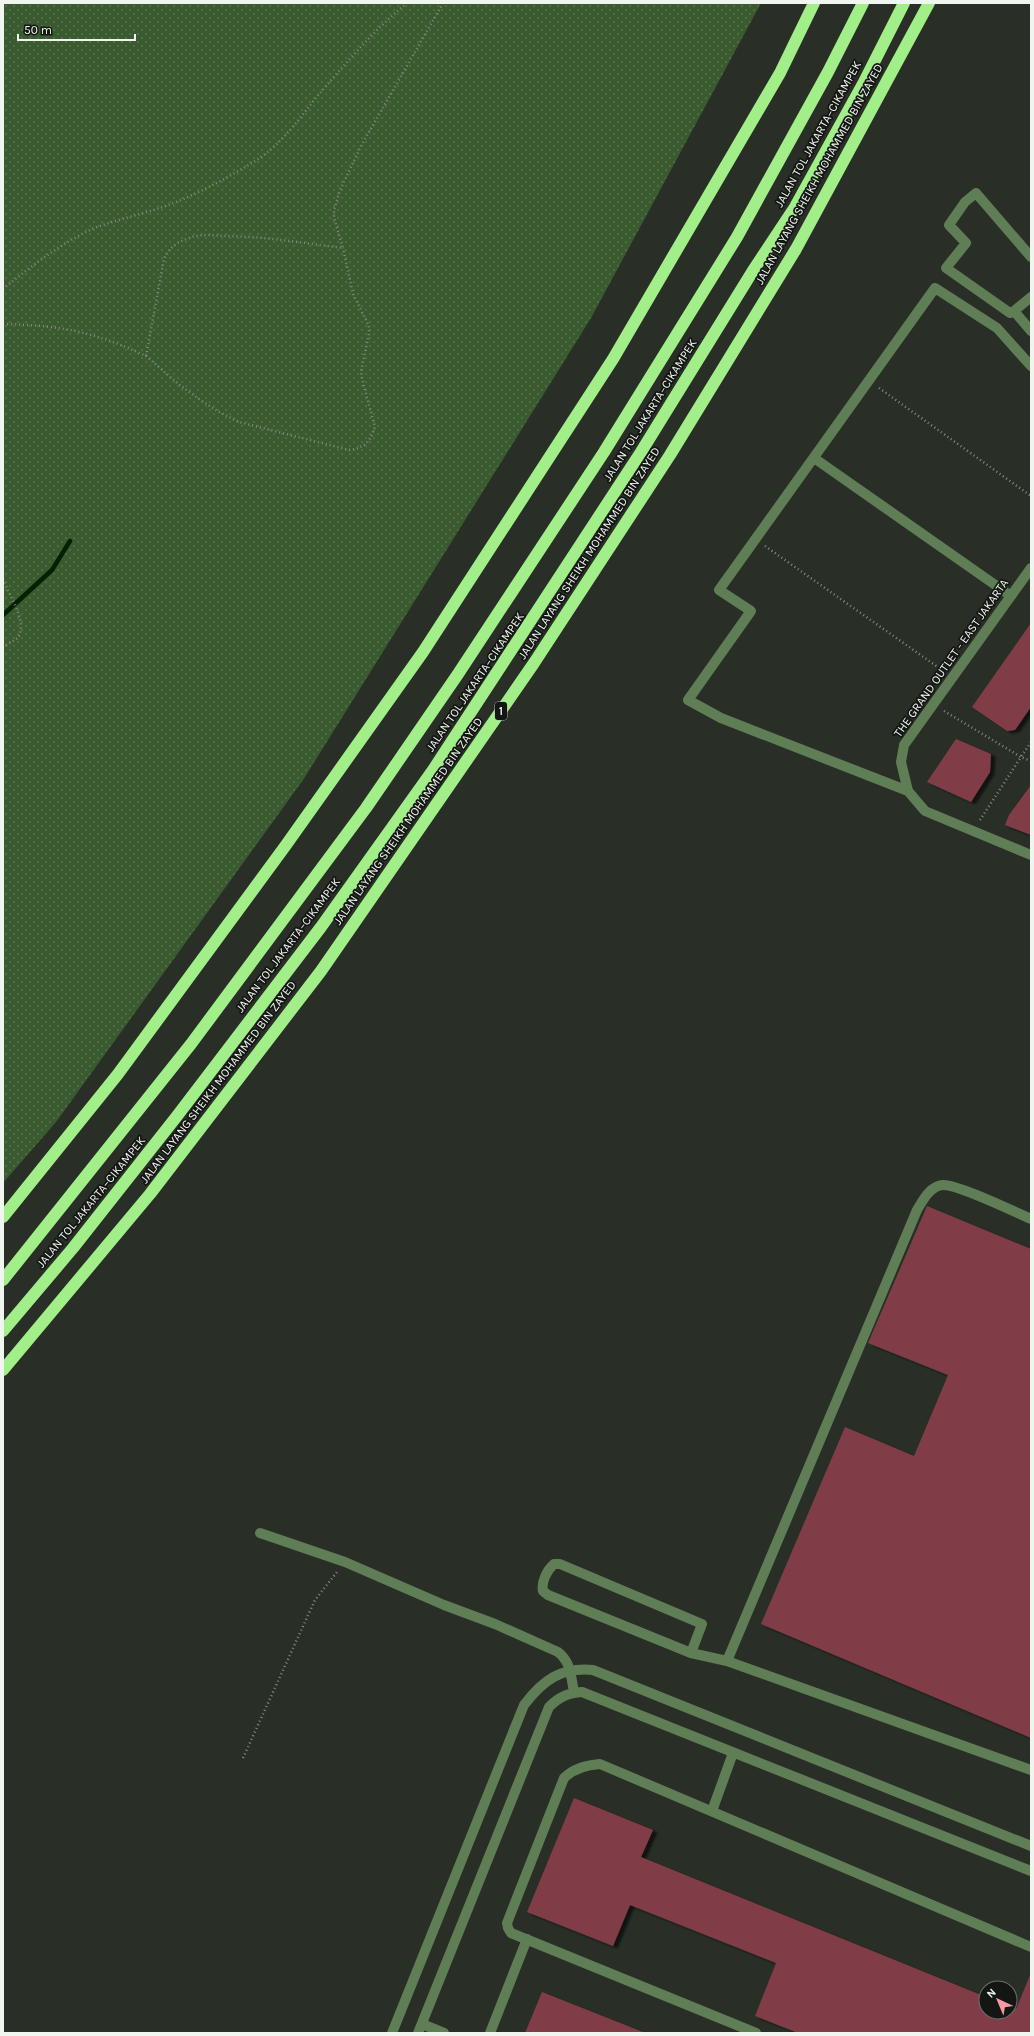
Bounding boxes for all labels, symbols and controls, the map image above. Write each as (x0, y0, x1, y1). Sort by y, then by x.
scale bar (18, 16, 135, 42)
text: 50 m (24, 23, 52, 37)
street label: JALAN TOL JAKARTA–CIKAMPEK (772, 58, 864, 209)
street label: JALAN LAYANG SHEIKH MOHAMMED BIN ZAYED (752, 61, 886, 287)
street label: JALAN TOL JAKARTA–CIKAMPEK (600, 336, 700, 484)
street label: JALAN LAYANG SHEIKH MOHAMMED BIN ZAYED (515, 444, 663, 662)
street label: THE GRAND OUTLET - EAST JAKARTA (891, 576, 1011, 740)
street label: JALAN TOL JAKARTA–CIKAMPEK (423, 609, 527, 754)
road number: 1 (495, 702, 507, 720)
street label: JALAN LAYANG SHEIKH MOHAMMED BIN ZAYED (331, 715, 485, 927)
street label: JALAN TOL JAKARTA–CIKAMPEK (233, 874, 344, 1015)
street label: JALAN LAYANG SHEIKH MOHAMMED BIN ZAYED (137, 978, 299, 1186)
street label: JALAN TOL JAKARTA–CIKAMPEK (34, 1133, 149, 1270)
north arrow (978, 1980, 1018, 2020)
text: N (984, 1986, 999, 2001)

